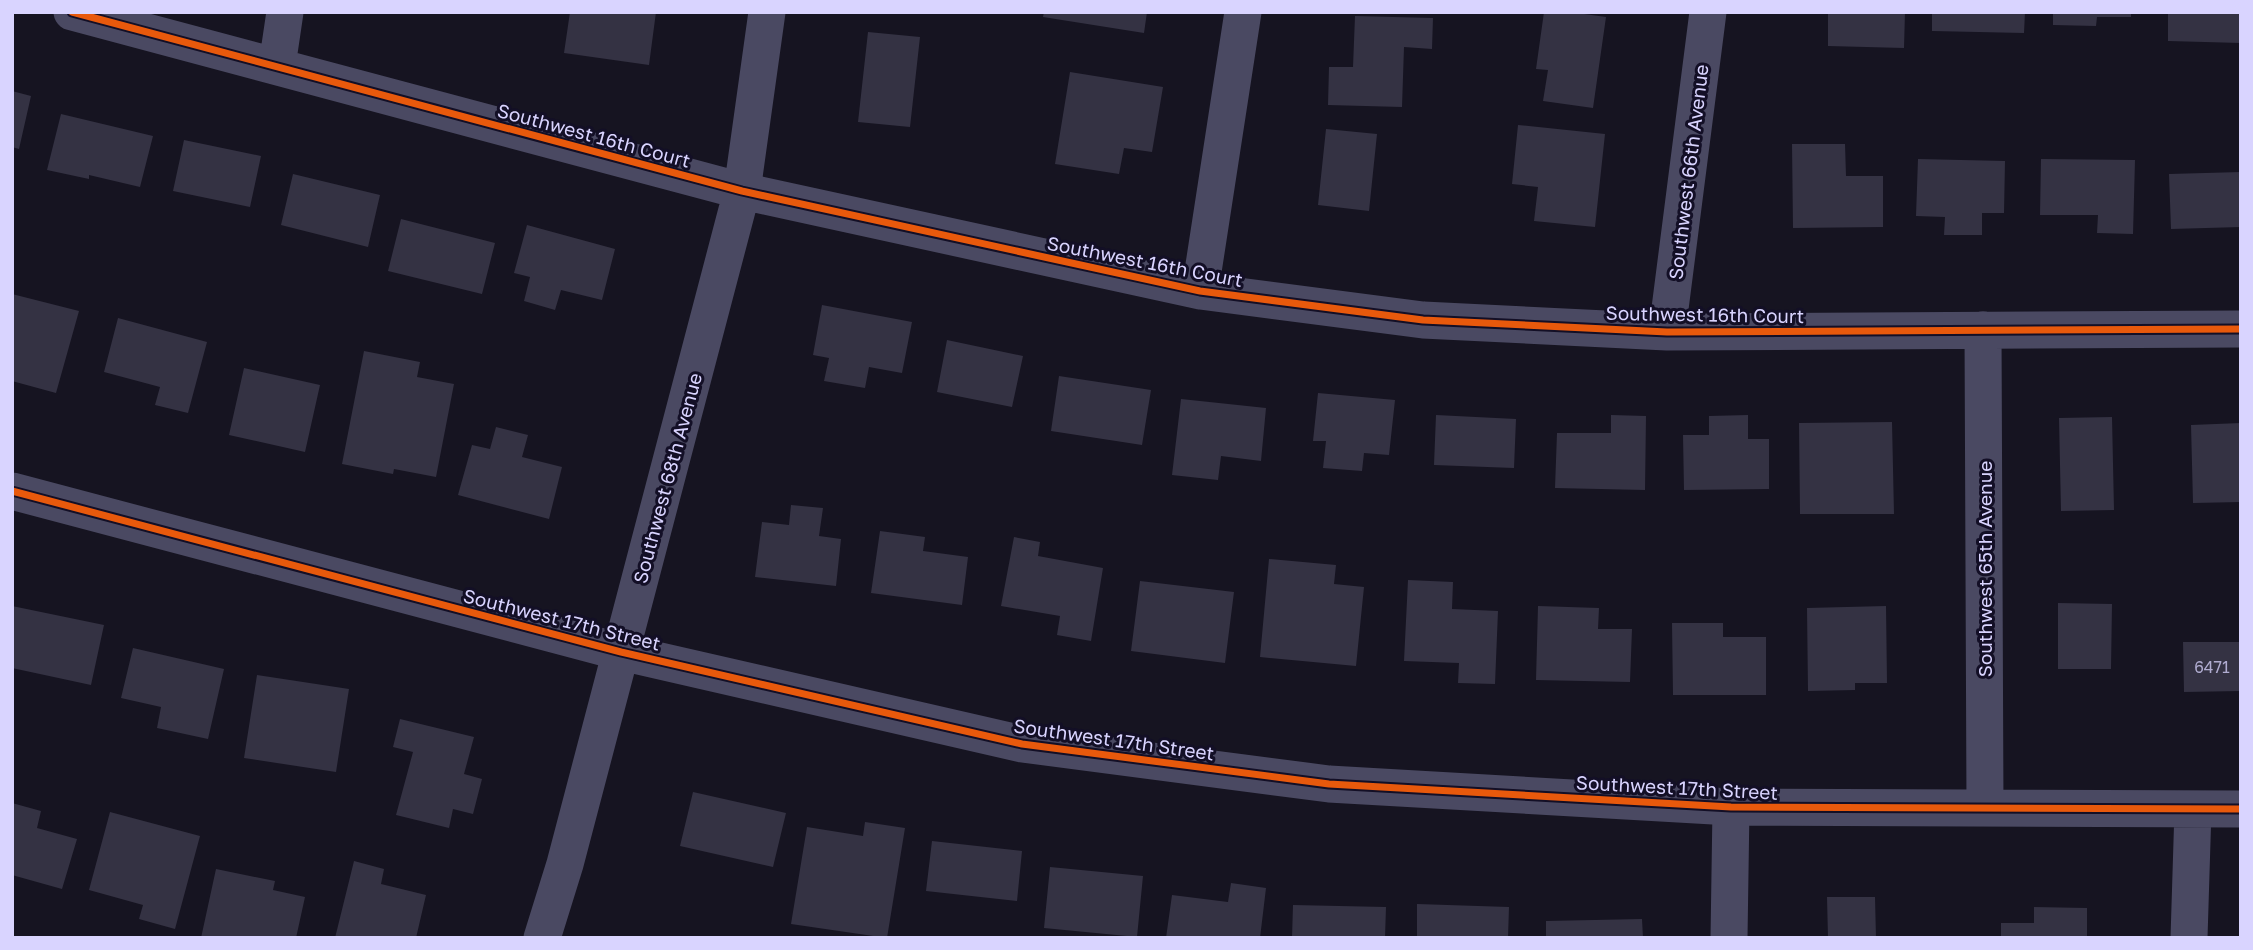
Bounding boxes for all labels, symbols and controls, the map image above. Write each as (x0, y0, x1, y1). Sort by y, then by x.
street label: Southwest 66th Avenue (1663, 63, 1713, 281)
street label: Southwest 16th Court (495, 98, 693, 172)
street label: Southwest 16th Court (1045, 231, 1245, 291)
street label: Southwest 16th Court (1605, 301, 1805, 327)
street label: Southwest 68th Avenue (628, 370, 706, 586)
street label: Southwest 65th Avenue (1973, 461, 1996, 677)
street label: Southwest 17th Street (461, 583, 663, 655)
house number: 6471 (2194, 657, 2230, 677)
street label: Southwest 17th Street (1012, 714, 1216, 764)
street label: Southwest 17th Street (1575, 770, 1779, 804)

